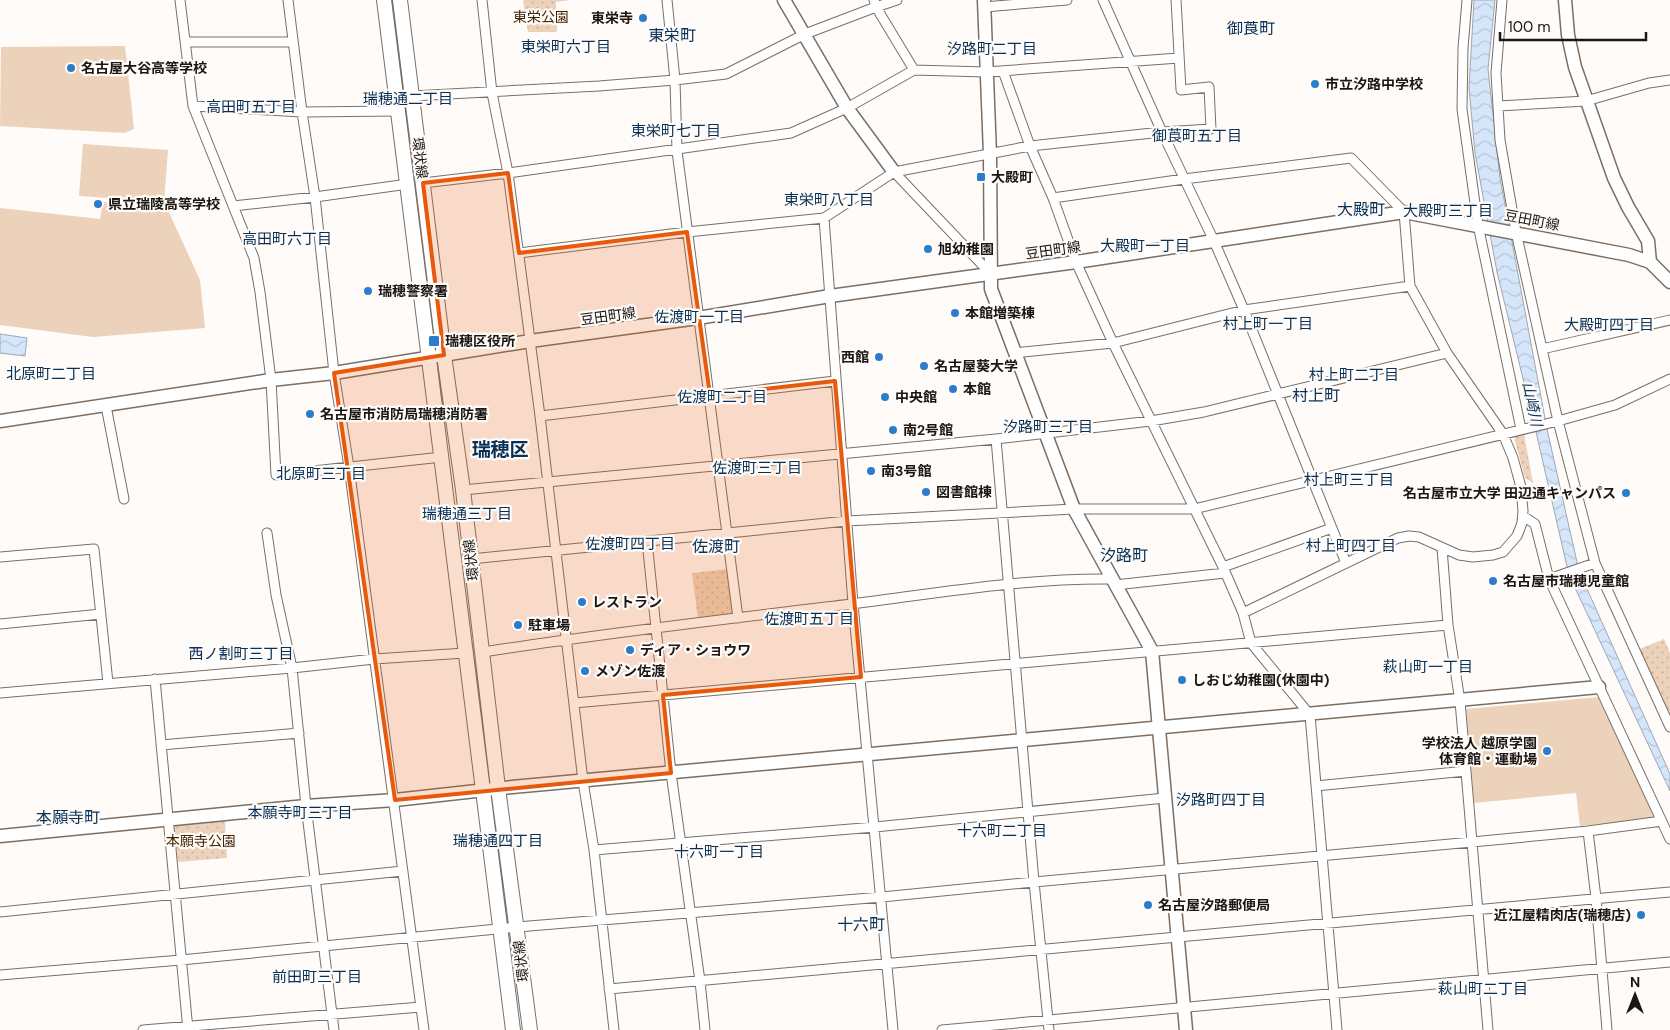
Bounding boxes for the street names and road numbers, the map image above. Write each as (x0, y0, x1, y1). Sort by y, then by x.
street label: 環状線 (409, 136, 431, 180)
street label: 豆田町線 (1503, 206, 1561, 234)
street label: 豆田町線 (1024, 237, 1082, 263)
street label: 豆田町線 (579, 303, 637, 329)
street label: 環状線 (460, 538, 482, 582)
street label: 環状線 (510, 939, 532, 983)

